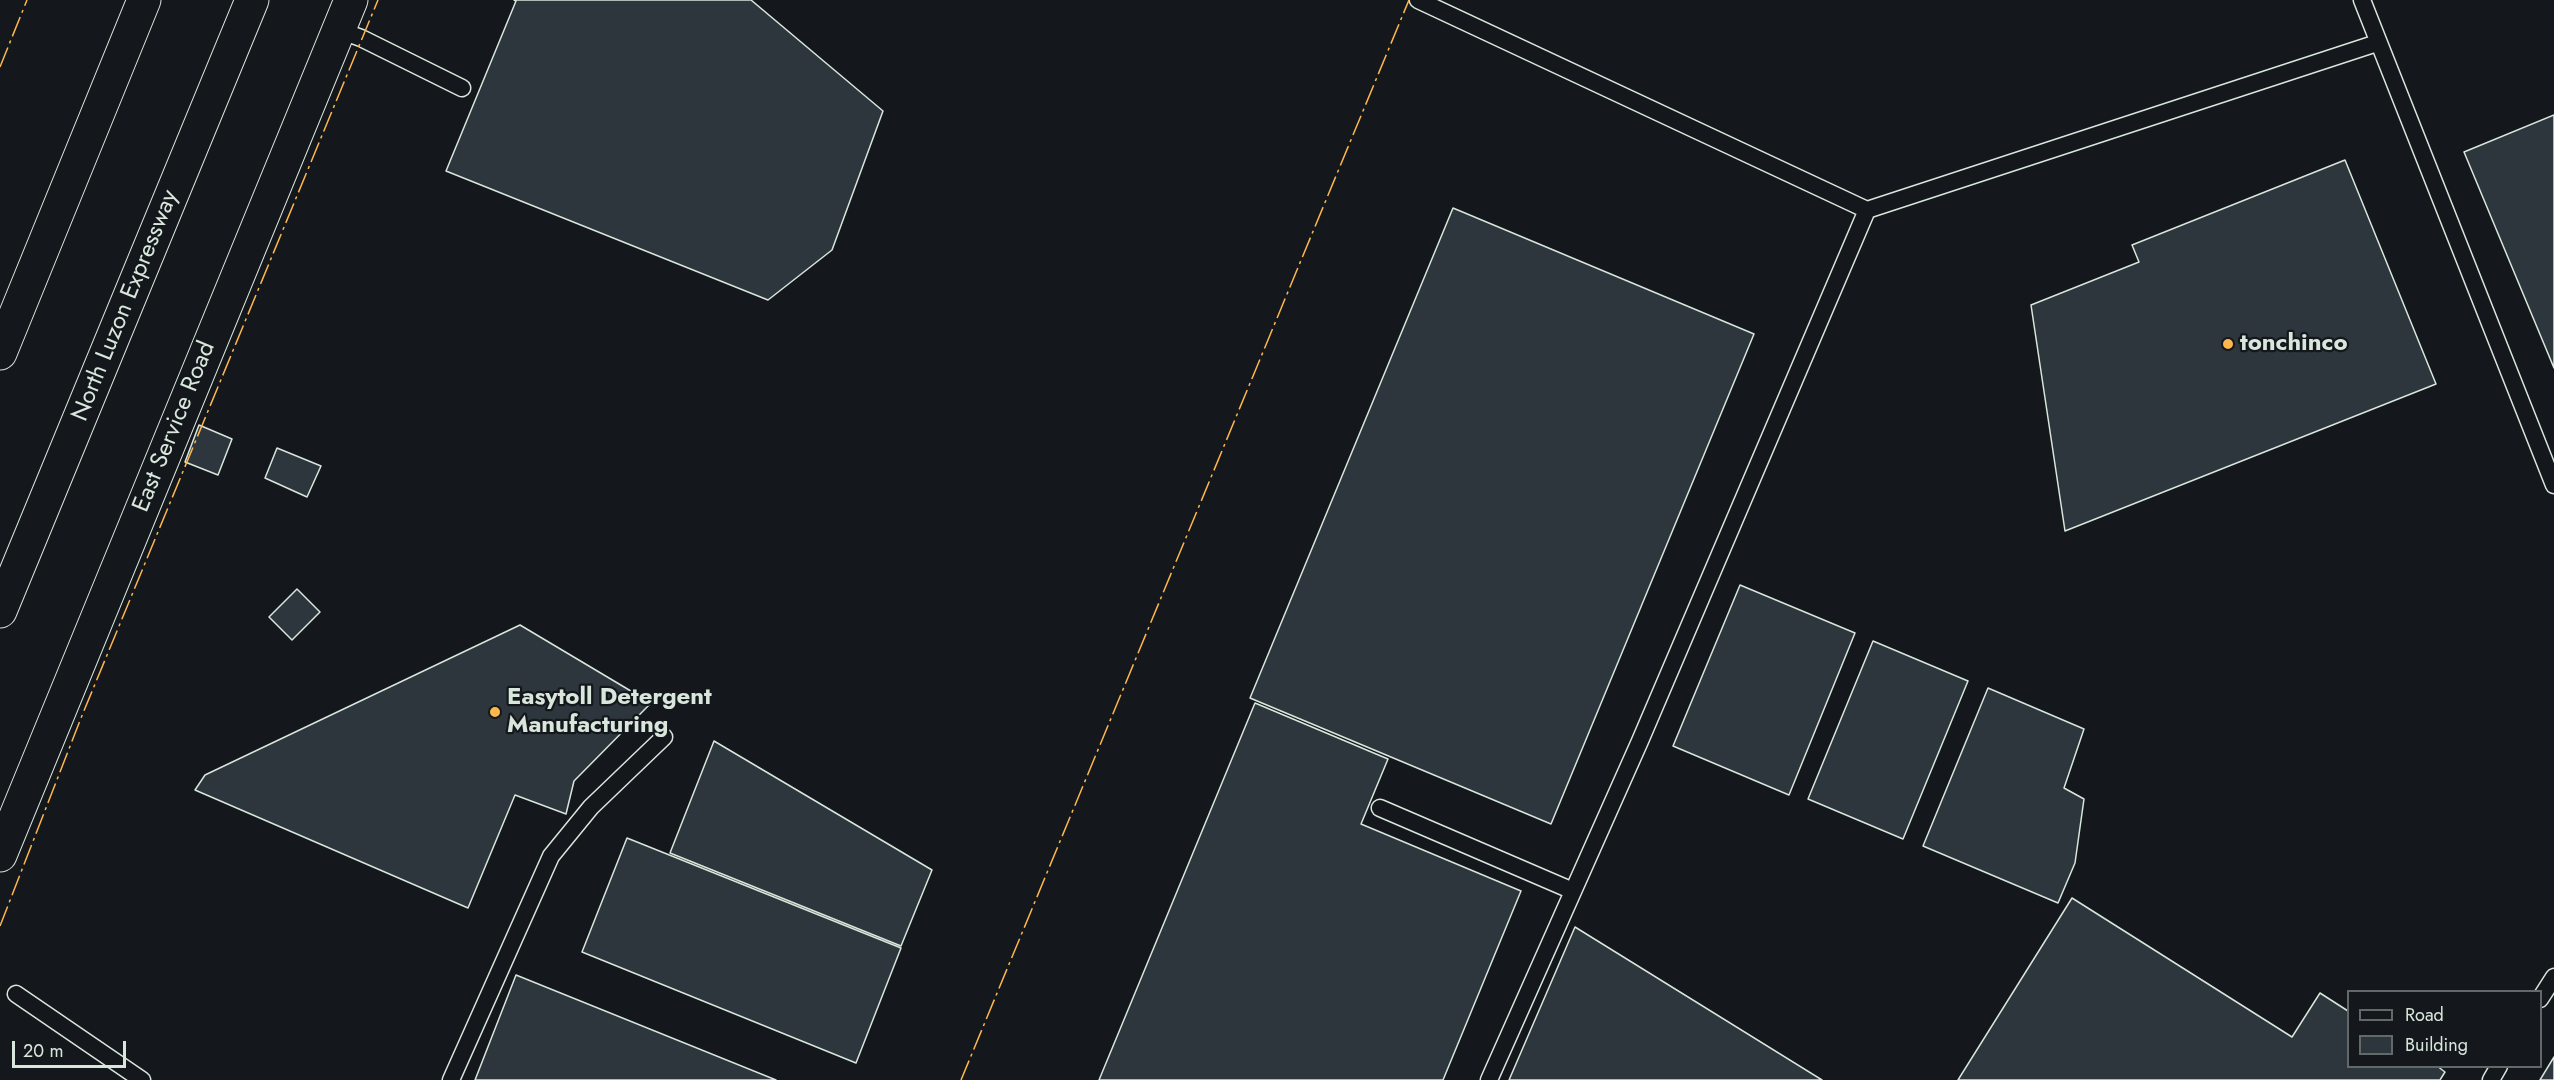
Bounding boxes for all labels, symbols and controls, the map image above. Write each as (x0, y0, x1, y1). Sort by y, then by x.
street label: North Luzon Expressway (66, 186, 186, 426)
place label: tonchinco (2240, 330, 2348, 358)
street label: East Service Road (128, 337, 222, 517)
marker: tonchinco (2221, 337, 2235, 351)
place label: Easytoll Detergent Manufacturing (507, 684, 712, 740)
marker: Easytoll Detergent Manufacturing (488, 705, 502, 719)
legend (2347, 990, 2542, 1068)
text: Road (2405, 1002, 2444, 1028)
scale bar (15, 1029, 129, 1067)
text: Building (2405, 1032, 2468, 1058)
text: 20 m (23, 1038, 63, 1064)

